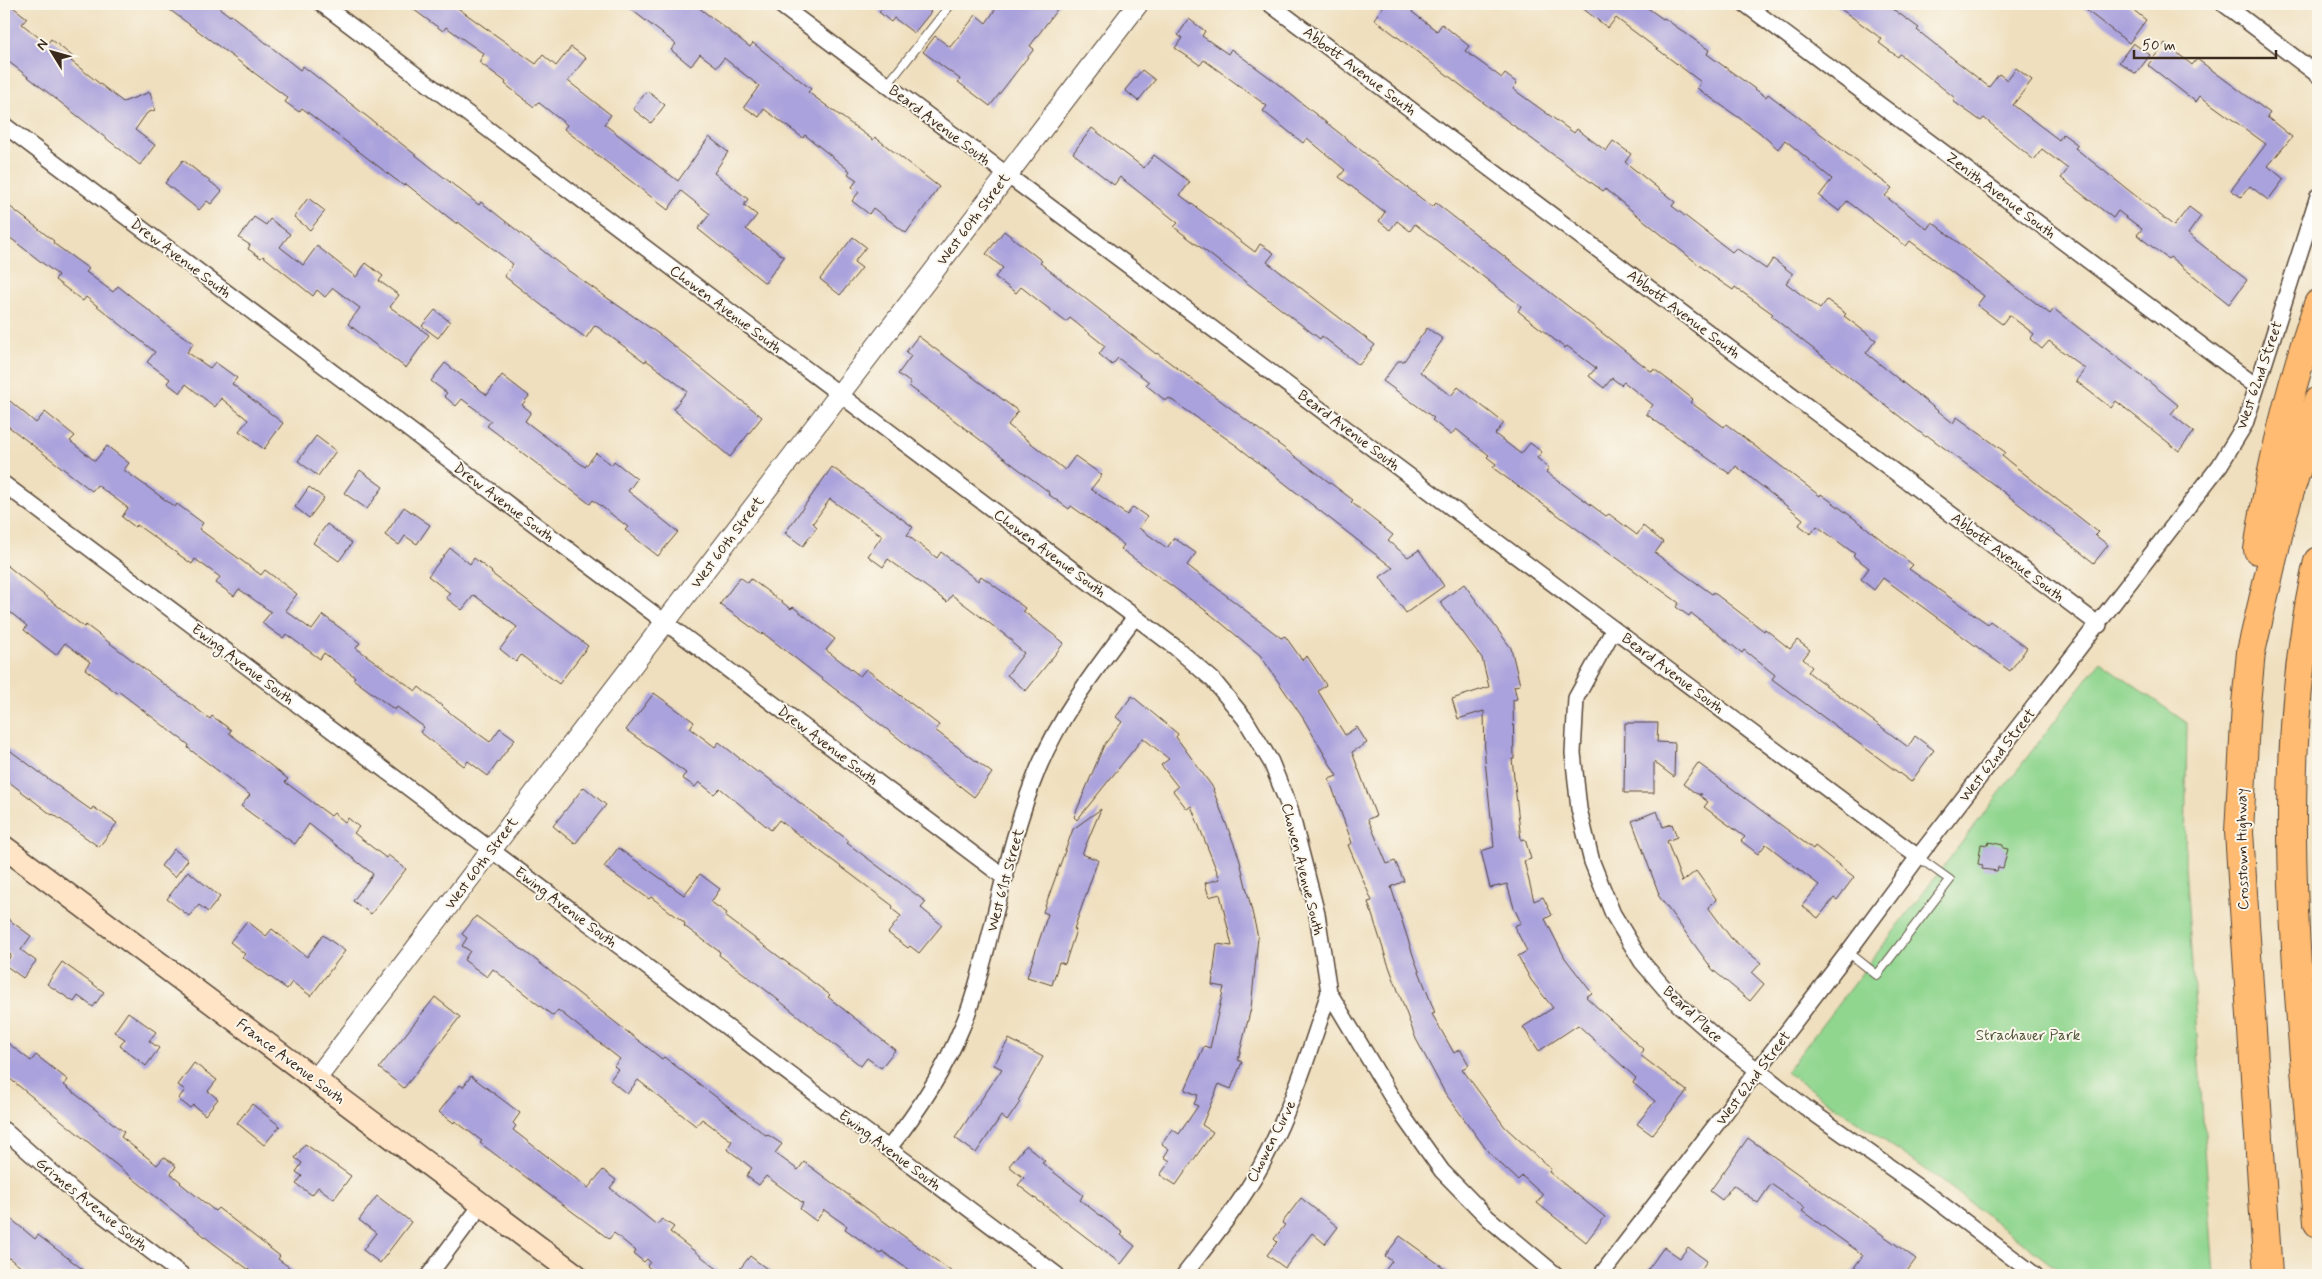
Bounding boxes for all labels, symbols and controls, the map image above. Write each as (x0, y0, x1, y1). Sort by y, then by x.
street label: Abbott Avenue South (1299, 23, 1420, 121)
north arrow (28, 28, 78, 78)
scale bar (2134, 28, 2277, 60)
text: N (32, 36, 52, 54)
text: 50 m (2142, 36, 2176, 56)
street label: Beard Avenue South (884, 81, 995, 171)
street label: Zenith Avenue South (1941, 148, 2060, 244)
street label: West 60th Street (933, 169, 1015, 270)
street label: Drew Avenue South (126, 214, 235, 303)
street label: Chowen Avenue South (665, 261, 786, 359)
street label: Abbott Avenue South (1623, 266, 1744, 364)
street label: West 62nd Street (2232, 319, 2288, 432)
street label: Beard Avenue South (1293, 386, 1404, 476)
street label: Drew Avenue South (449, 458, 558, 547)
street label: West 60th Street (687, 492, 769, 593)
street label: Chowen Avenue South (989, 505, 1110, 603)
street label: Abbott Avenue South (1947, 509, 2068, 607)
street label: Ewing Avenue South (186, 620, 298, 711)
street label: Beard Avenue South (1617, 629, 1728, 719)
street label: Drew Avenue South (773, 701, 882, 790)
street label: West 62nd Street (1955, 705, 2041, 806)
street label: Crosstown Highway (2232, 788, 2254, 910)
street label: Chowen Avenue South (1276, 801, 1328, 937)
street label: West 60th Street (441, 813, 523, 914)
street label: West 61st Street (983, 826, 1029, 934)
street label: Ewing Avenue South (509, 863, 621, 954)
street label: Beard Place (1658, 982, 1727, 1048)
street label: France Avenue South (232, 1014, 349, 1109)
park label: Strachauer Park (1976, 1026, 2081, 1046)
street label: West 62nd Street (1712, 1027, 1796, 1130)
street label: Chowen Curve (1243, 1097, 1301, 1186)
street label: Ewing Avenue South (833, 1106, 945, 1197)
street label: Grimes Avenue South (31, 1153, 151, 1256)

